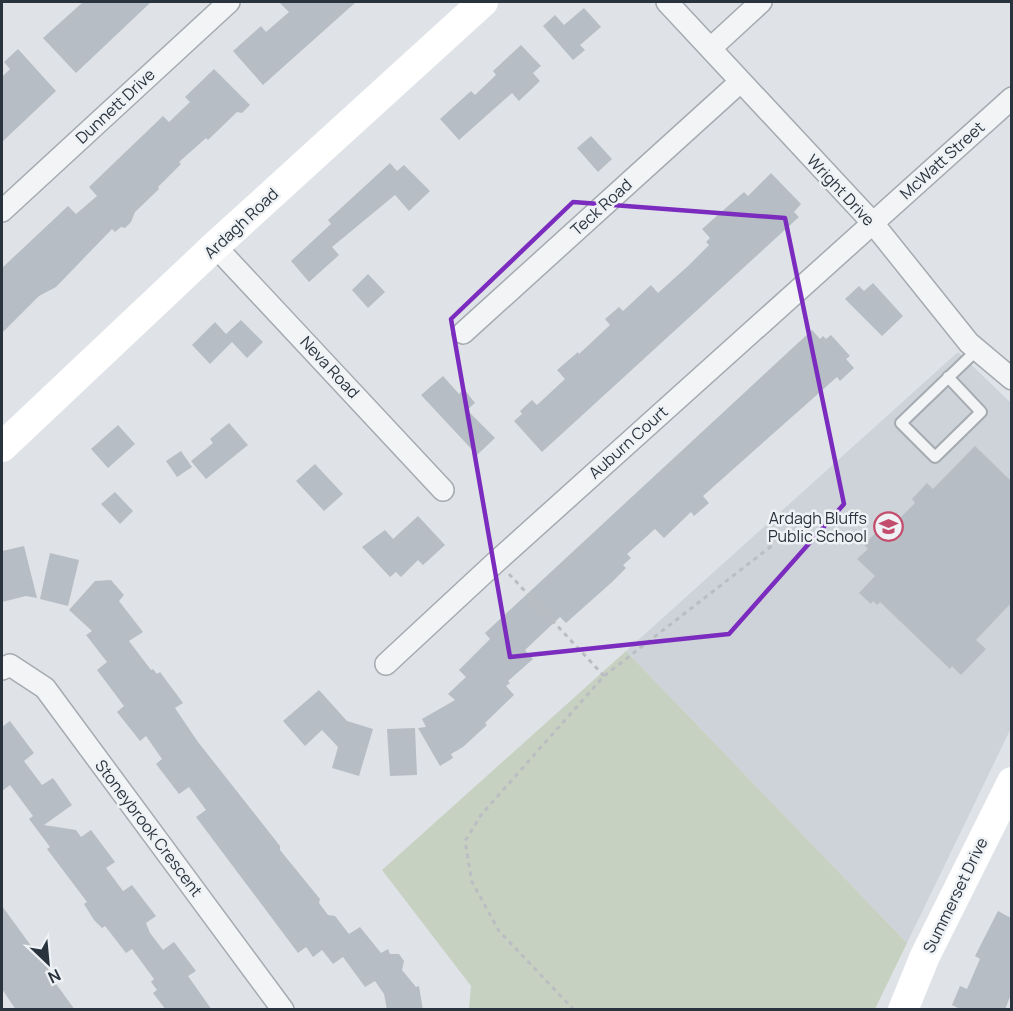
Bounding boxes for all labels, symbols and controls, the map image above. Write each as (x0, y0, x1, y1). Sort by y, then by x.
street label: Dunnett Drive (71, 64, 159, 148)
street label: McWatt Street (895, 116, 989, 204)
street label: Wright Drive (802, 149, 880, 231)
street label: Teck Road (566, 174, 636, 240)
street label: Ardagh Road (199, 183, 283, 263)
street label: Neva Road (295, 331, 365, 403)
street label: Auburn Court (584, 400, 672, 484)
place label: Ardagh Bluffs Public School (768, 507, 867, 547)
school or university icon: Ardagh Bluffs Public School (872, 511, 904, 543)
street label: Stoneybrook Crescent (90, 755, 208, 901)
street label: Summerset Drive (917, 834, 993, 956)
north arrow (18, 933, 78, 993)
text: N (45, 964, 65, 989)

